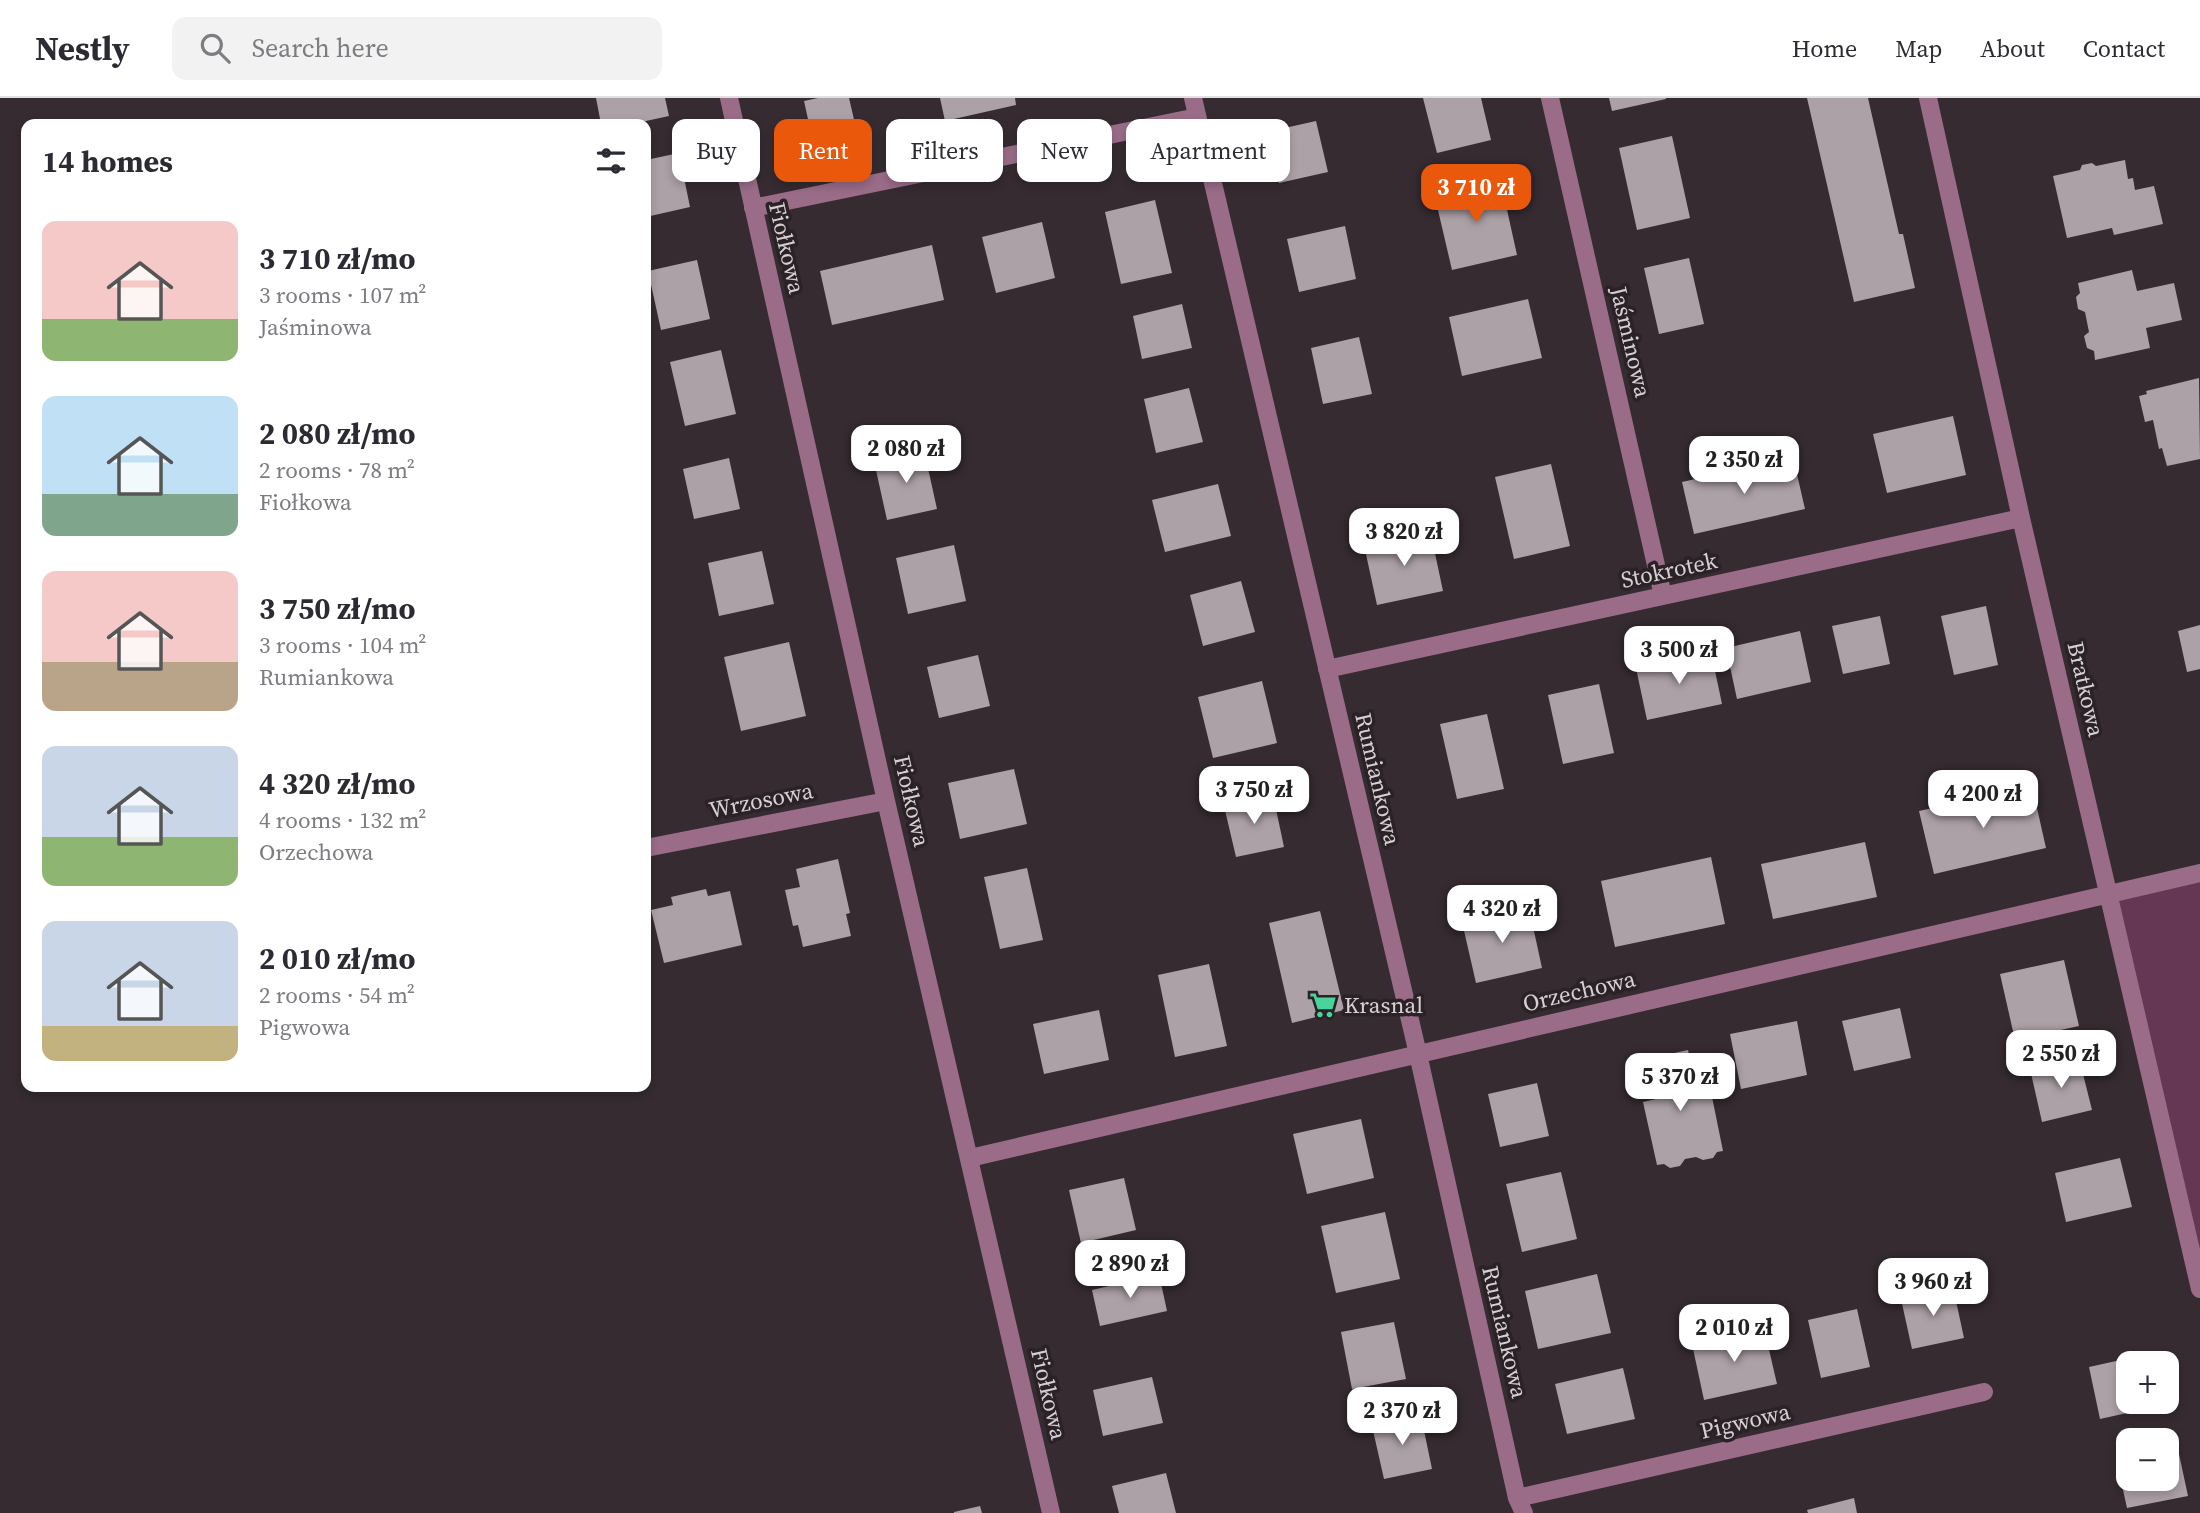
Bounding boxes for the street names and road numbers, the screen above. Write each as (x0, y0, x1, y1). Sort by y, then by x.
street label: Fiołkowa (761, 199, 813, 297)
street label: Jaśminowa (1603, 282, 1659, 401)
street label: Stokrotek (1618, 544, 1720, 596)
street label: Bratkowa (2060, 638, 2113, 740)
street label: Rumiankowa (1347, 710, 1409, 849)
street label: Fiołkowa (886, 752, 938, 850)
street label: Wrzosowa (706, 774, 816, 826)
street label: Orzechowa (1520, 962, 1639, 1019)
street label: Rumiankowa (1474, 1263, 1536, 1402)
street label: Fiołkowa (1023, 1345, 1075, 1443)
street label: Pigwowa (1697, 1395, 1793, 1447)

